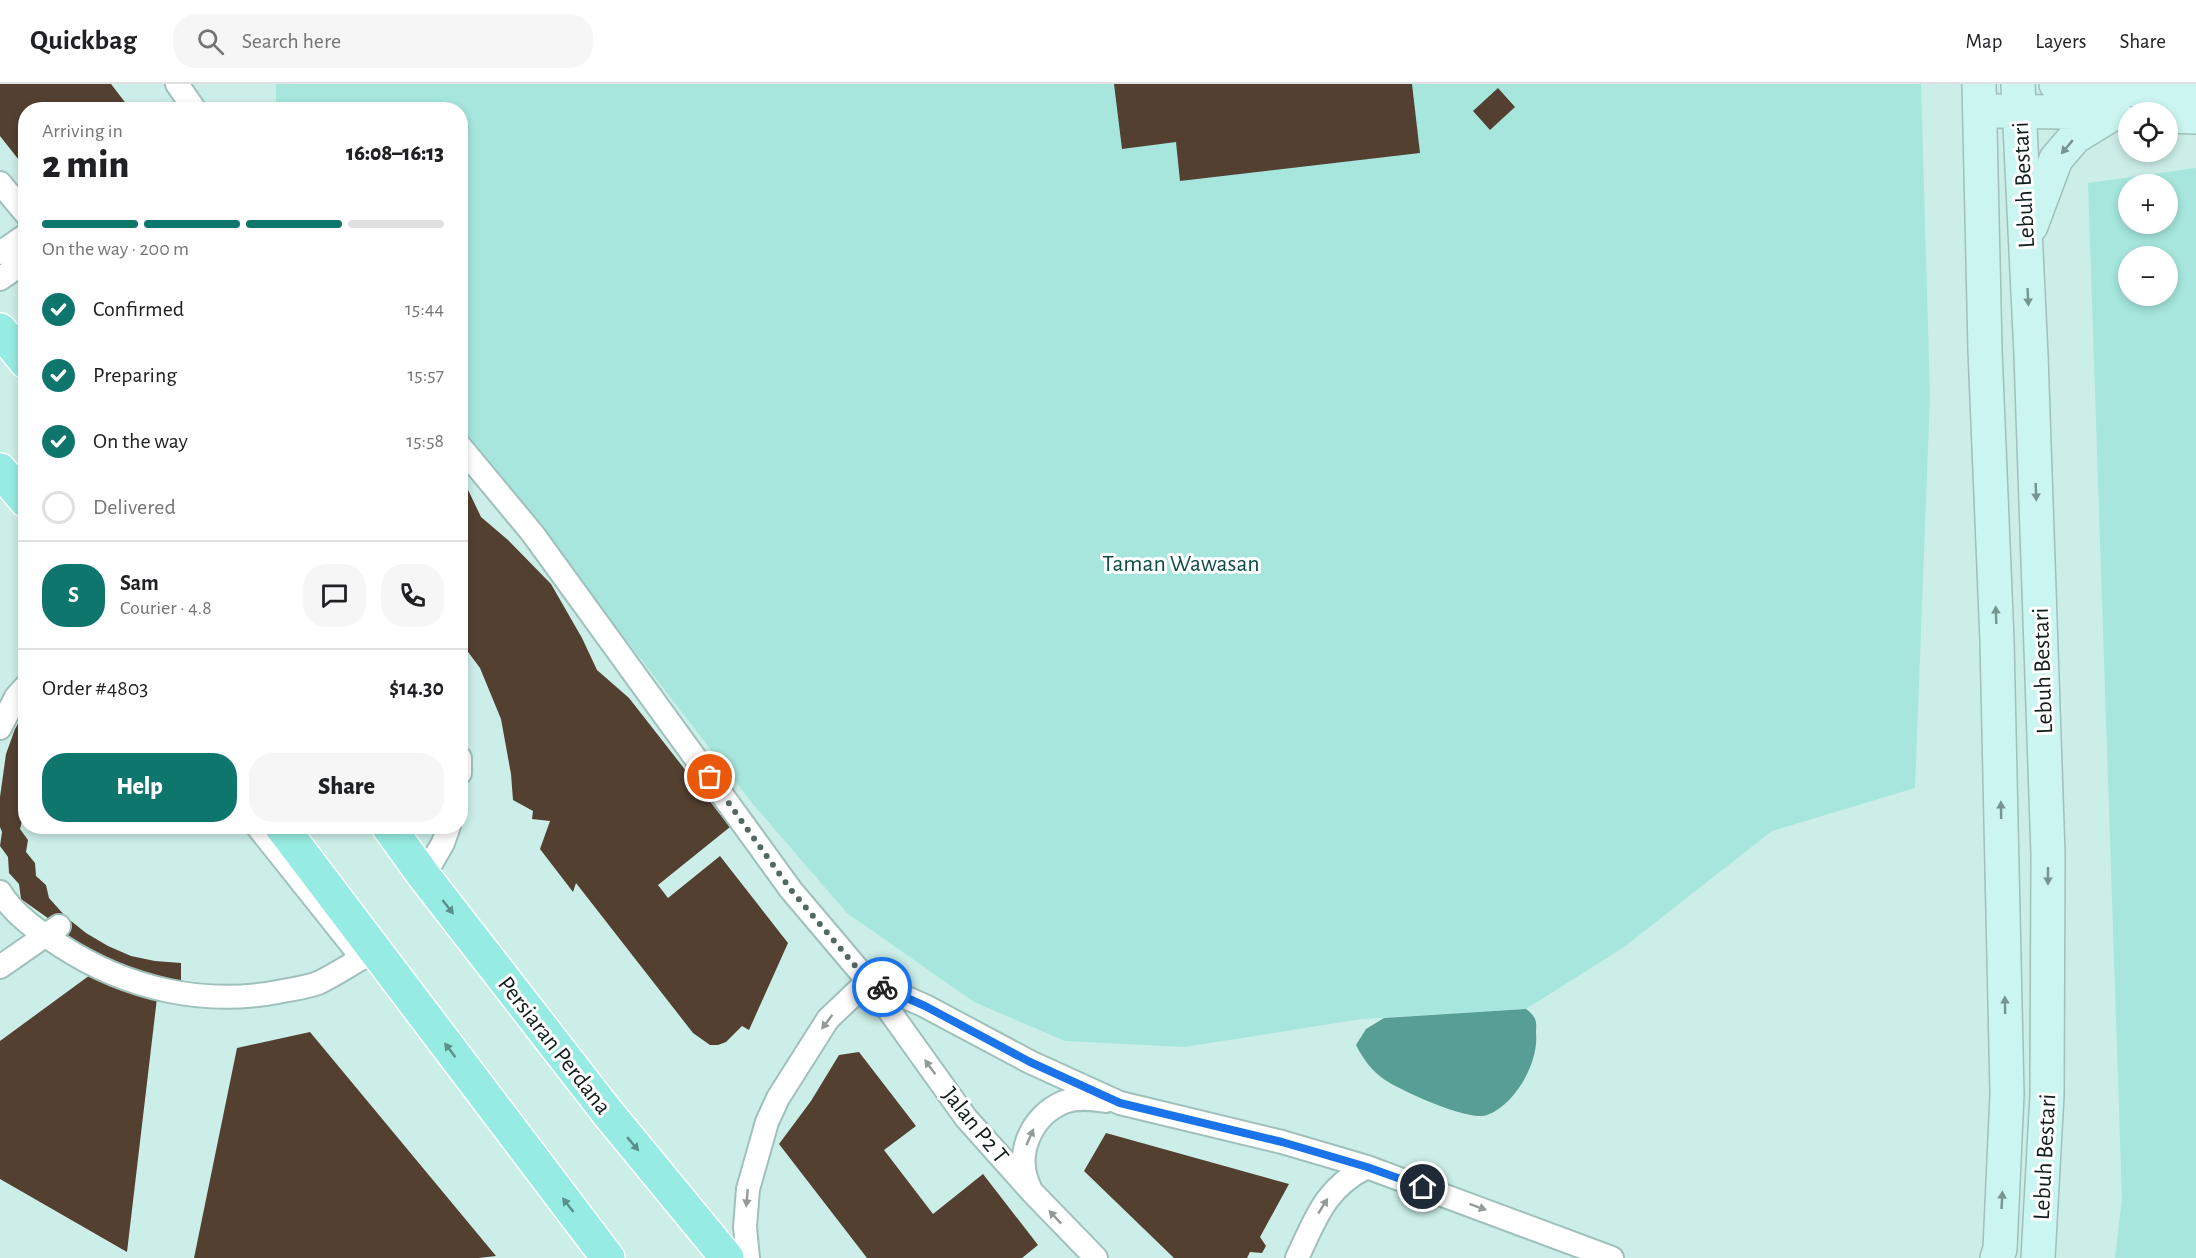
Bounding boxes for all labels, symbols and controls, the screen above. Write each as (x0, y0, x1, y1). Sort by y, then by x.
search box (173, 14, 593, 68)
icon: search (194, 25, 227, 58)
text: Quickbag (30, 27, 137, 55)
text: Search here (242, 30, 341, 52)
text: Map (1966, 31, 2002, 52)
text: Layers (2035, 31, 2086, 52)
text: Share (2119, 31, 2166, 52)
map controls (2118, 102, 2178, 306)
button: locate (2118, 102, 2178, 162)
text: Arriving in (42, 121, 123, 141)
street label: Lebuh Bestari (2009, 121, 2039, 249)
one-way arrow (2060, 139, 2073, 155)
text: 16:08–16:13 (346, 142, 444, 164)
text: 2 min (42, 146, 129, 185)
button: + (2118, 174, 2178, 234)
text: On the way · 200 m (42, 239, 189, 259)
button: − (2118, 246, 2178, 306)
one-way arrow (2024, 288, 2033, 307)
icon: check (42, 293, 75, 326)
text: Confirmed (93, 298, 184, 320)
text: 15:44 (405, 299, 444, 319)
icon: check (42, 359, 75, 392)
text: Preparing (93, 364, 177, 386)
text: 15:57 (407, 365, 444, 385)
icon: check (42, 425, 75, 458)
text: On the way (93, 430, 188, 452)
text: 15:58 (406, 431, 444, 451)
one-way arrow (2032, 483, 2041, 502)
text: Delivered (93, 496, 176, 518)
park label: Taman Wawasan (1102, 552, 1260, 576)
button: chat (303, 564, 366, 627)
button: phone (381, 564, 444, 627)
text: Sam (120, 572, 159, 594)
text: S (68, 584, 79, 606)
text: Courier · 4.8 (120, 598, 212, 618)
one-way arrow (1992, 606, 2001, 625)
street label: Lebuh Bestari (2029, 607, 2057, 735)
text: Order #4803 (42, 677, 148, 699)
text: $14.30 (389, 677, 444, 699)
pin (684, 751, 735, 802)
button: Help (42, 753, 237, 822)
button: Share (249, 753, 444, 822)
icon: bag (693, 760, 726, 793)
one-way arrow (1996, 801, 2006, 820)
one-way arrow (2043, 867, 2053, 886)
one-way arrow (441, 900, 453, 915)
courier (852, 957, 912, 1017)
icon: bike (866, 971, 899, 1004)
street label: Persiaran Perdana (493, 972, 615, 1119)
one-way arrow (2000, 996, 2010, 1015)
one-way arrow (821, 1014, 833, 1030)
one-way arrow (444, 1042, 456, 1058)
one-way arrow (924, 1060, 936, 1076)
street label: Jalan P2 T (937, 1083, 1013, 1168)
street label: Lebuh Bestari (2030, 1093, 2060, 1221)
one-way arrow (1025, 1127, 1035, 1145)
one-way arrow (626, 1136, 639, 1151)
pin (1397, 1161, 1448, 1212)
icon: home (1406, 1170, 1439, 1203)
one-way arrow (742, 1188, 752, 1207)
one-way arrow (1997, 1190, 2006, 1209)
one-way arrow (561, 1197, 574, 1213)
one-way arrow (1317, 1197, 1328, 1214)
one-way arrow (1469, 1203, 1487, 1212)
one-way arrow (1048, 1209, 1062, 1224)

